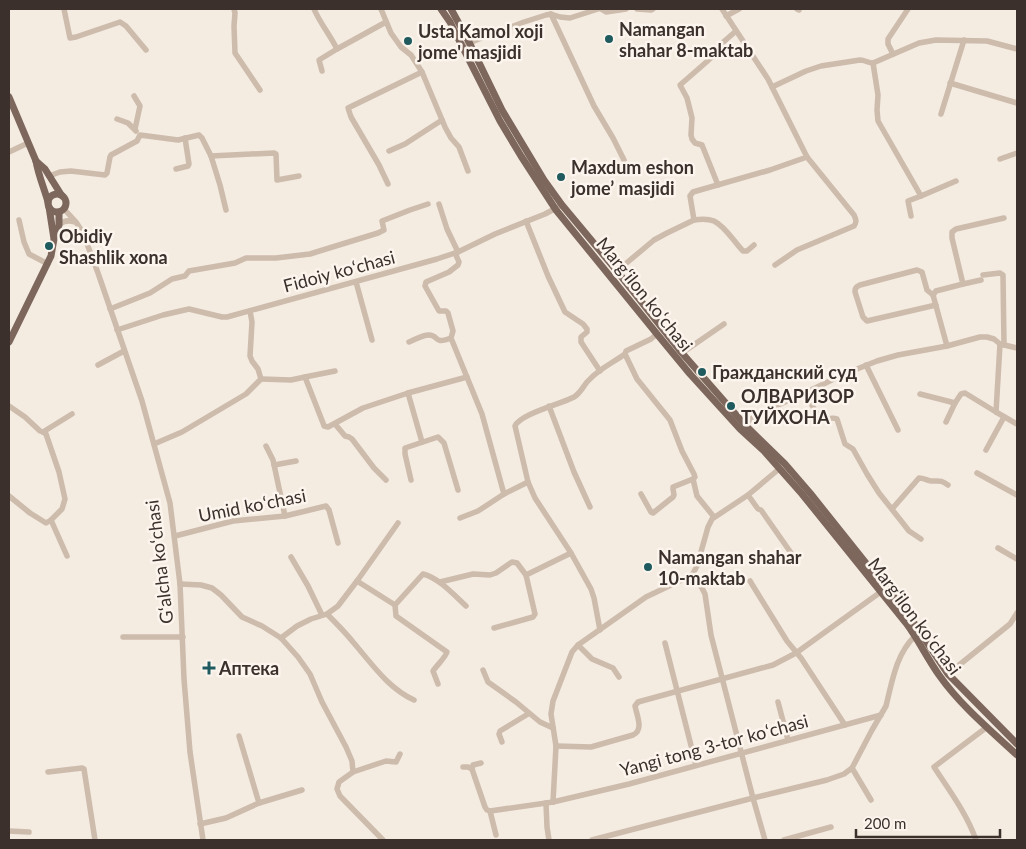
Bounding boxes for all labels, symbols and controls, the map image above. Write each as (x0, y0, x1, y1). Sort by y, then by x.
place label: Namangan shahar 8-maktab (619, 18, 753, 61)
place label: Usta Kamol xoji jome' masjidi (417, 20, 543, 63)
marker: Namangan shahar 8-maktab (603, 33, 615, 45)
marker: Usta Kamol xoji jome' masjidi (402, 35, 414, 47)
place label: Maxdum eshon jome’ masjidi (570, 156, 694, 199)
marker: Maxdum eshon jome’ masjidi (555, 171, 567, 183)
place label: Obidiy Shashlik xona (59, 225, 168, 268)
street label: Margʻilon koʻchasi (592, 232, 698, 356)
marker: Obidiy Shashlik xona (43, 240, 55, 252)
street label: Fidoiy koʻchasi (281, 246, 397, 296)
place label: Гражданский суд (712, 361, 858, 383)
marker: Гражданский суд (696, 366, 708, 378)
place label: ОЛВАРИЗОР ТУЙХОНА (741, 385, 854, 428)
marker: ОЛВАРИЗОР ТУЙХОНА (725, 400, 737, 412)
street label: Umid koʻchasi (196, 484, 308, 526)
street label: Gʻalcha koʻchasi (140, 499, 178, 625)
place label: Namangan shahar 10-maktab (658, 546, 802, 589)
street label: Margʻilon koʻchasi (864, 553, 966, 679)
marker: Namangan shahar 10-maktab (642, 561, 654, 573)
place label: Аптека (218, 657, 279, 679)
marker: Аптека (203, 662, 215, 674)
street label: Yangi tong 3-tor koʻchasi (617, 709, 811, 781)
scale bar (856, 806, 1000, 838)
text: 200 m (864, 814, 906, 832)

